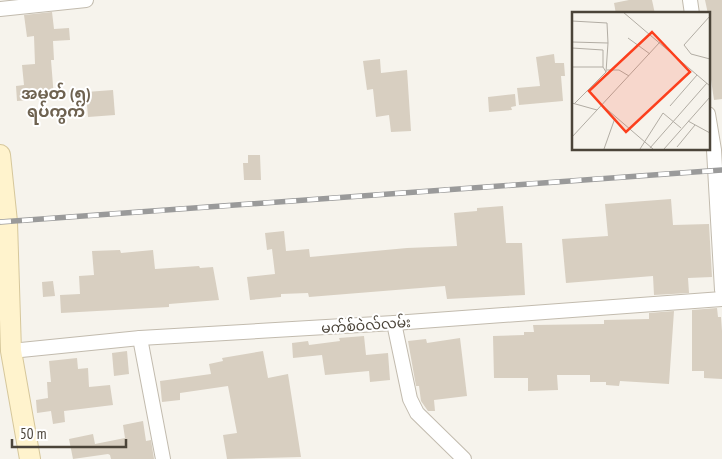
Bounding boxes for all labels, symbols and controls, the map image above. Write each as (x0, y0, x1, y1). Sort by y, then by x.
inset map (572, 12, 710, 150)
district label: အမှတ် (၅) ရပ်ကွက် (21, 82, 91, 125)
street label: မက်စ်ဝဲလ်လမ်း (320, 312, 411, 337)
scale bar (12, 416, 126, 448)
text: 50 m (20, 424, 46, 443)

